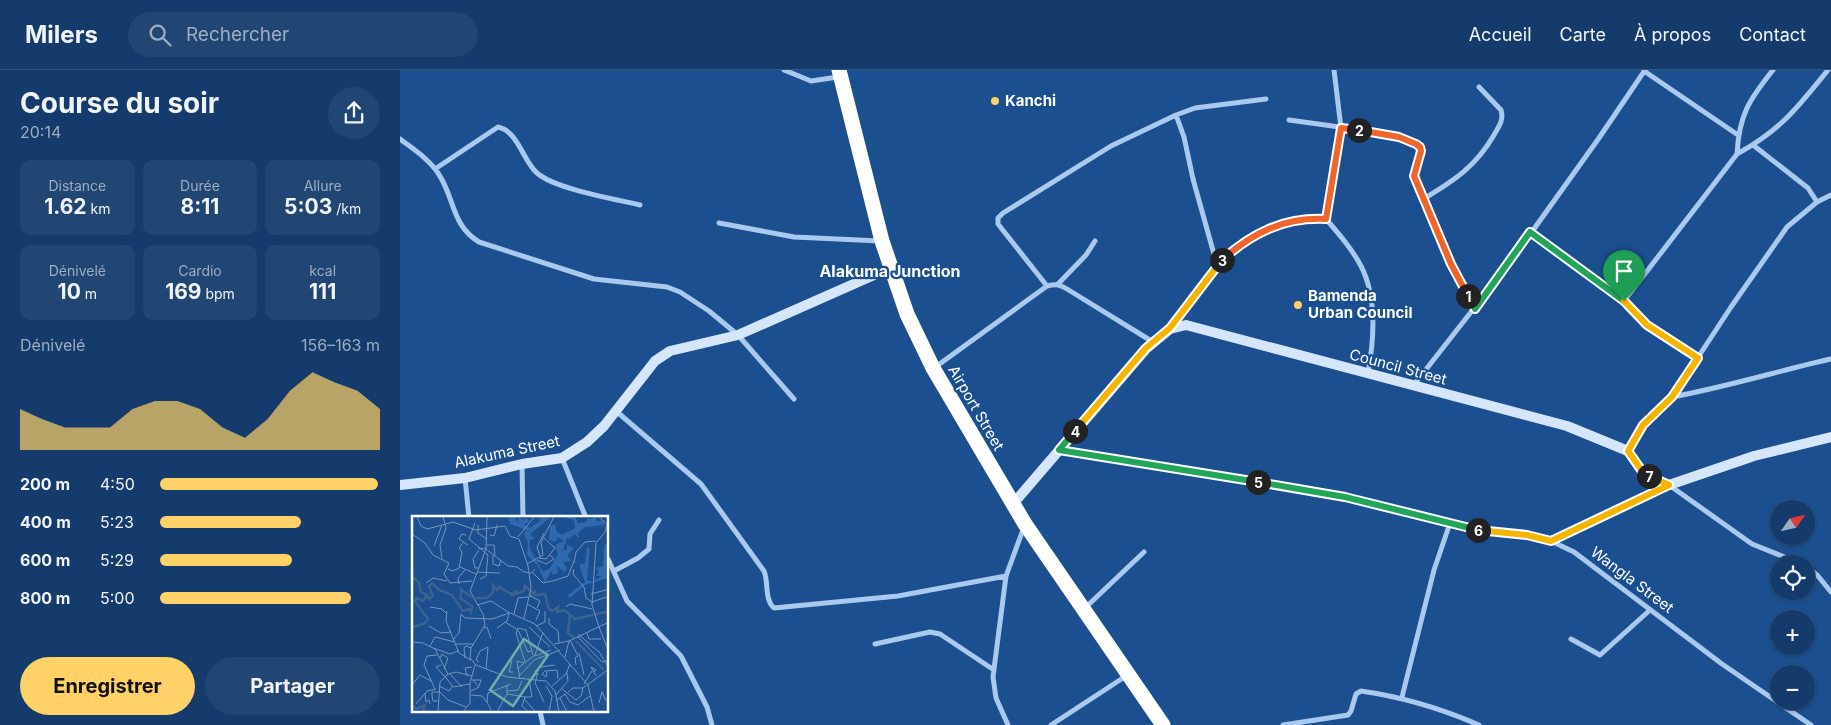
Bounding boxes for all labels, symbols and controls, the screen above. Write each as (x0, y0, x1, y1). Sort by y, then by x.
search box (128, 12, 478, 57)
text: Milers (25, 20, 98, 49)
icon: search (146, 21, 174, 49)
text: Rechercher (186, 23, 289, 46)
text: Accueil (1469, 24, 1532, 45)
text: Carte (1560, 24, 1606, 45)
text: À propos (1634, 24, 1711, 45)
text: Contact (1739, 24, 1806, 45)
text: Course du soir (20, 86, 219, 120)
button: share (328, 87, 380, 139)
place label: Kanchi (1005, 91, 1056, 110)
marker: Kanchi (989, 95, 1001, 107)
pin: 2 (1346, 118, 1372, 142)
text: 20:14 (20, 122, 61, 142)
text: 2 (1355, 122, 1364, 139)
text: Distance (48, 177, 106, 194)
text: Durée (180, 177, 220, 194)
text: Allure (304, 177, 342, 194)
text: 1.62 (44, 194, 87, 219)
text: 8:11 (181, 194, 219, 219)
text: 5:03 (284, 194, 332, 219)
text: km (87, 200, 110, 217)
text: /km (332, 200, 361, 217)
pin: 3 (1210, 248, 1234, 272)
pin (1603, 250, 1645, 301)
text: 3 (1218, 252, 1227, 269)
icon: arrive (1610, 257, 1638, 285)
district label: Alakuma Junction (819, 261, 961, 281)
text: Dénivelé (49, 262, 106, 279)
text: Cardio (178, 262, 222, 279)
text: kcal (309, 262, 336, 279)
text: 10 (58, 279, 81, 304)
text: 169 (165, 279, 201, 304)
text: 111 (309, 279, 336, 304)
pin: 1 (1456, 284, 1480, 308)
text: m (81, 285, 97, 302)
text: bpm (201, 285, 235, 302)
place label: Bamenda Urban Council (1308, 286, 1412, 322)
text: 1 (1465, 288, 1472, 305)
marker: Bamenda Urban Council (1292, 299, 1304, 311)
text: Dénivelé (20, 335, 85, 355)
text: 156–163 m (301, 335, 380, 355)
street label: Council Street (1347, 344, 1449, 389)
street label: Airport Street (944, 362, 1009, 454)
pin: 4 (1062, 418, 1088, 444)
text: 4 (1071, 423, 1080, 440)
street label: Alakuma Street (452, 431, 562, 472)
pin: 7 (1636, 464, 1662, 488)
text: 7 (1645, 468, 1654, 485)
pin: 5 (1246, 470, 1270, 494)
text: 200 m (20, 474, 70, 494)
text: 4:50 (100, 474, 135, 494)
text: 5 (1254, 474, 1263, 491)
north arrow (1770, 500, 1815, 545)
map controls (1770, 500, 1815, 710)
text: 400 m (20, 512, 71, 532)
text: 5:23 (100, 512, 134, 532)
inset map (412, 516, 609, 712)
pin: 6 (1466, 518, 1490, 542)
text: 6 (1474, 522, 1483, 539)
street label: Wangla Street (1587, 542, 1678, 617)
text: 600 m (20, 550, 70, 570)
text: 5:29 (100, 550, 134, 570)
button: locate (1770, 555, 1815, 600)
text: 800 m (20, 588, 70, 608)
text: 5:00 (100, 588, 135, 608)
button: + (1770, 610, 1815, 655)
button: Enregistrer (20, 657, 195, 715)
button: Partager (205, 657, 380, 715)
button: − (1770, 665, 1815, 710)

